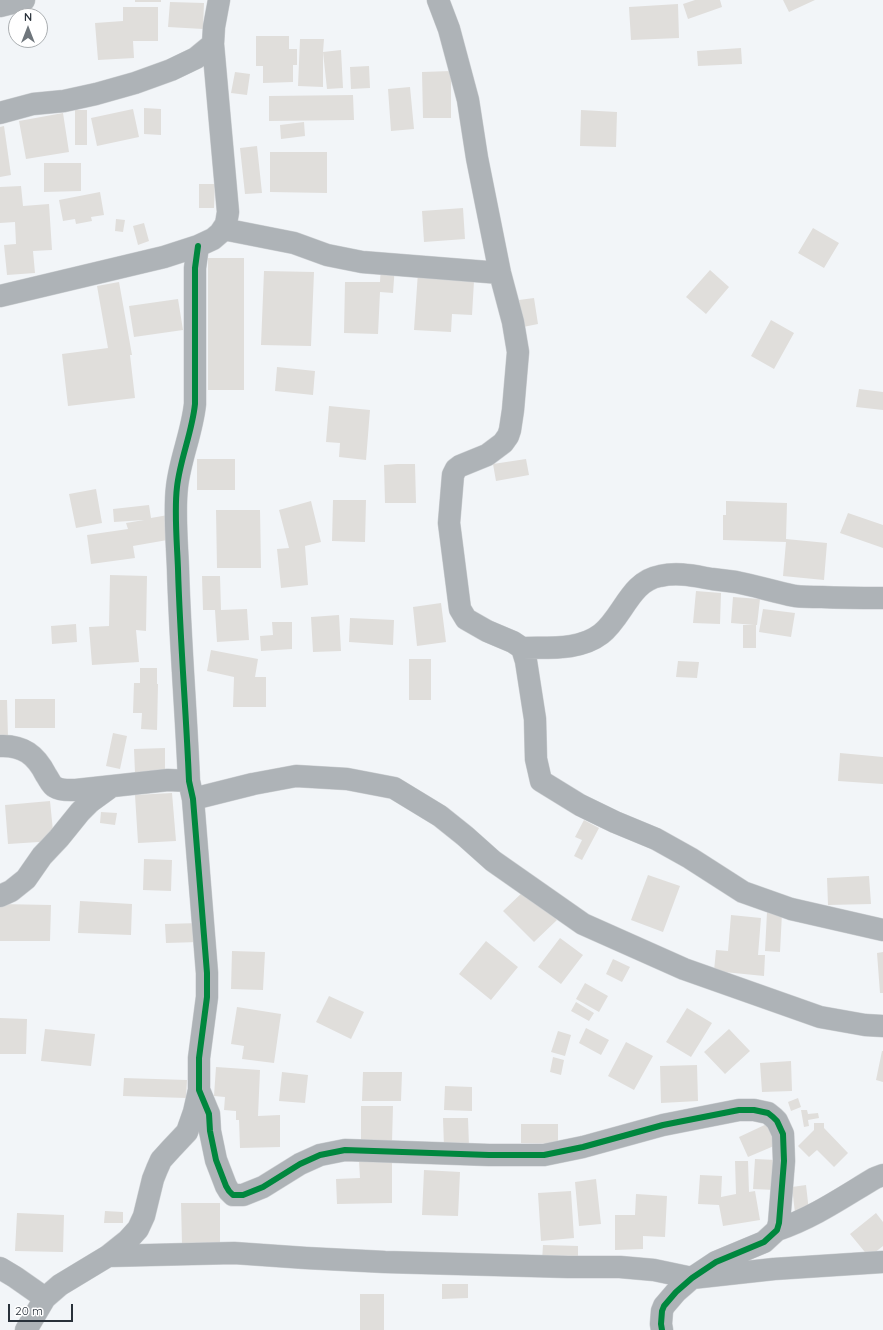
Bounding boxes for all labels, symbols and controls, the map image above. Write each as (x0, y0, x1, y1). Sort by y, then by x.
north arrow (8, 8, 48, 48)
text: N (24, 10, 32, 24)
scale bar (10, 1296, 75, 1322)
text: 20 m (15, 1303, 43, 1318)

